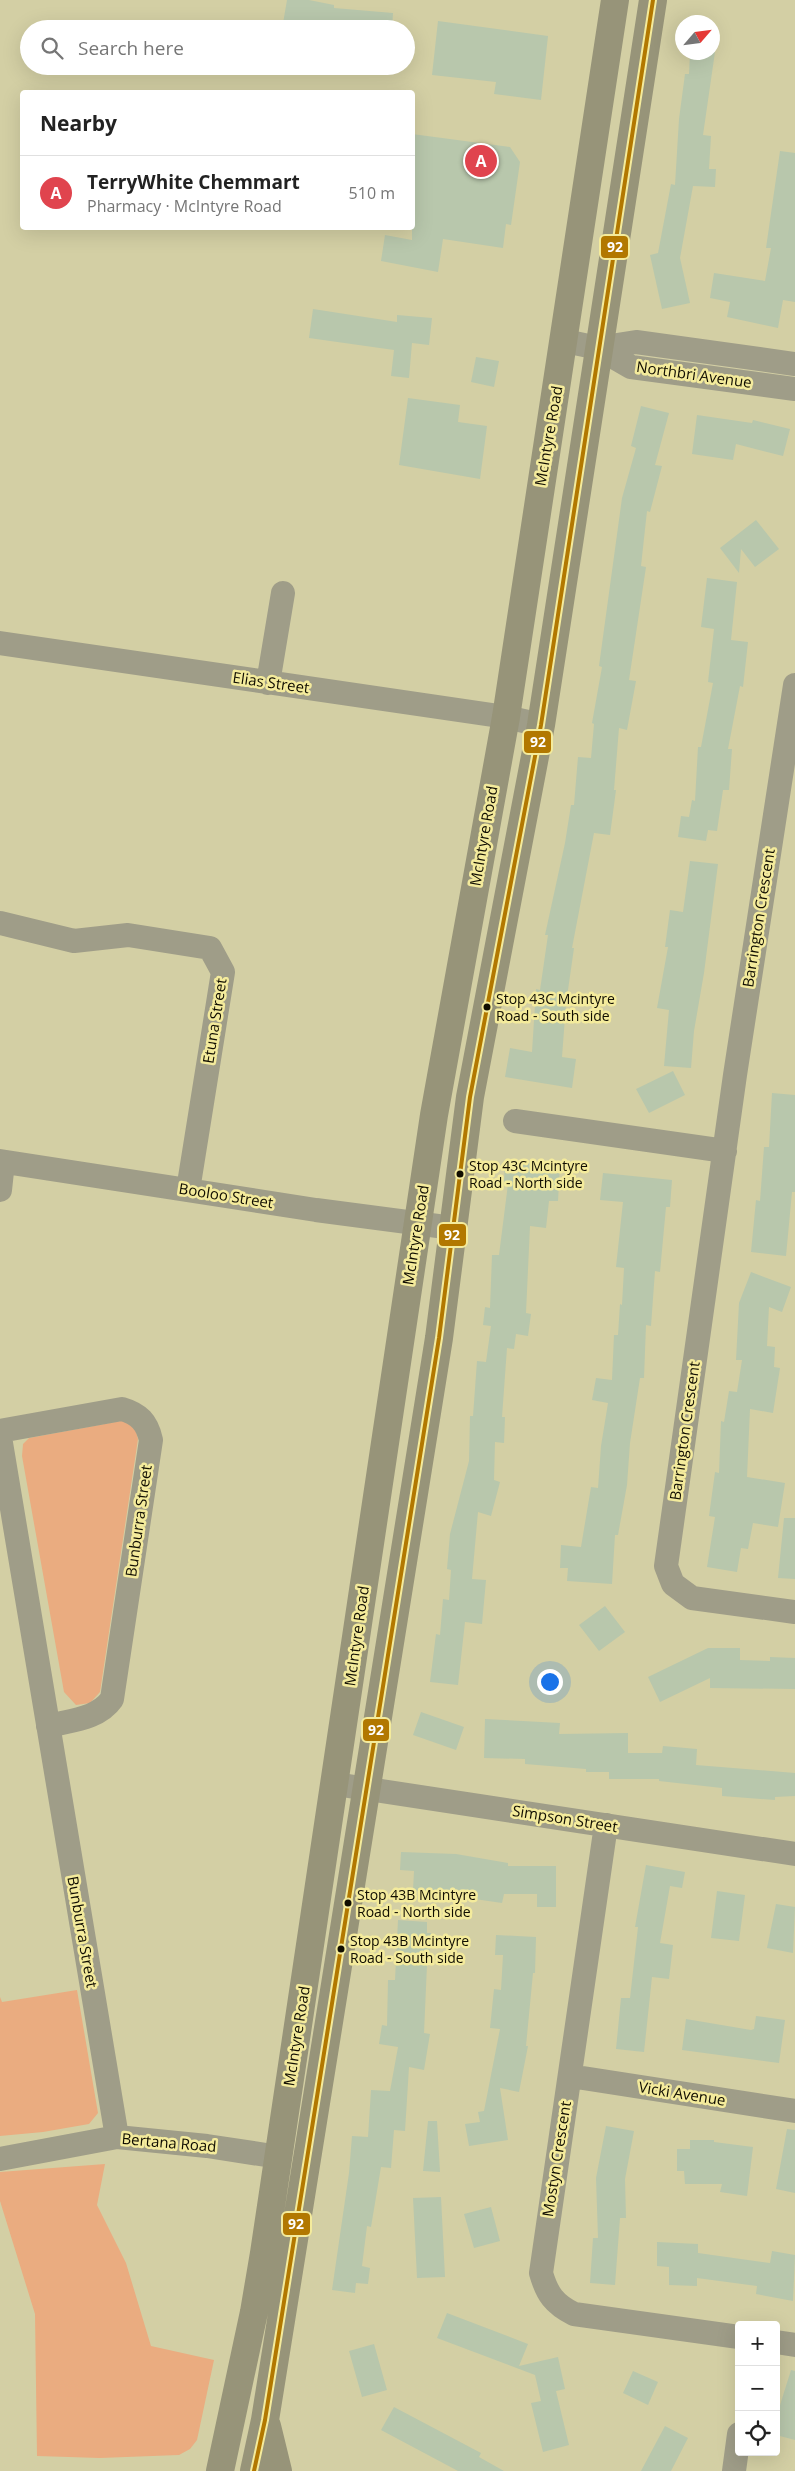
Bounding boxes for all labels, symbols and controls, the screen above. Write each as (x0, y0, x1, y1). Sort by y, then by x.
north arrow (675, 15, 720, 60)
search box (20, 20, 415, 75)
icon: search (38, 34, 66, 62)
text: Search here (78, 35, 184, 61)
text: Nearby (40, 109, 117, 137)
pin: A (465, 142, 497, 180)
text: TerryWhite Chemmart (87, 169, 300, 195)
text: A (50, 182, 62, 204)
text: 510 m (349, 182, 395, 204)
text: Pharmacy · McIntyre Road (87, 195, 282, 217)
line badge: 92 (600, 235, 629, 259)
text: 92 (607, 237, 623, 256)
street label: Northbri Avenue (635, 356, 753, 392)
street label: McIntyre Road (529, 384, 567, 487)
street label: Elias Street (232, 667, 311, 697)
line badge: 92 (523, 730, 552, 754)
text: 92 (530, 732, 546, 751)
street label: McIntyre Road (464, 784, 502, 887)
street label: Barrington Crescent (737, 847, 779, 989)
street label: Etuna Street (197, 977, 231, 1065)
place label: Stop 43C Mcintyre Road - South side (496, 989, 615, 1025)
marker: Stop 43C Mcintyre Road - South side (482, 1002, 492, 1012)
place label: Stop 43C Mcintyre Road - North side (469, 1156, 588, 1192)
marker: Stop 43C Mcintyre Road - North side (455, 1169, 465, 1179)
street label: Booloo Street (177, 1178, 275, 1212)
street label: McIntyre Road (397, 1183, 433, 1286)
line badge: 92 (438, 1223, 467, 1247)
text: 92 (444, 1225, 460, 1244)
street label: Barrington Crescent (664, 1360, 704, 1502)
street label: Bunburra Street (120, 1464, 156, 1578)
street label: McIntyre Road (339, 1584, 373, 1687)
your location (537, 1669, 563, 1695)
line badge: 92 (362, 1718, 390, 1742)
text: 92 (368, 1720, 384, 1739)
street label: Simpson Street (511, 1800, 619, 1836)
street label: Bunburra Street (63, 1875, 103, 1989)
place label: Stop 43B Mcintyre Road - North side (357, 1885, 476, 1921)
marker: Stop 43B Mcintyre Road - North side (343, 1898, 353, 1908)
place label: Stop 43B Mcintyre Road - South side (350, 1931, 469, 1967)
marker: Stop 43B Mcintyre Road - South side (336, 1944, 346, 1954)
street label: McIntyre Road (278, 1984, 314, 2087)
street label: Vicki Avenue (637, 2076, 727, 2110)
street label: Mostyn Crescent (537, 2100, 575, 2218)
street label: Bertana Road (121, 2128, 217, 2156)
line badge: 92 (282, 2212, 311, 2236)
text: 92 (288, 2214, 304, 2233)
map controls (735, 2321, 780, 2456)
button: + (735, 2321, 780, 2366)
button: − (735, 2366, 780, 2411)
button: locate (735, 2411, 780, 2456)

